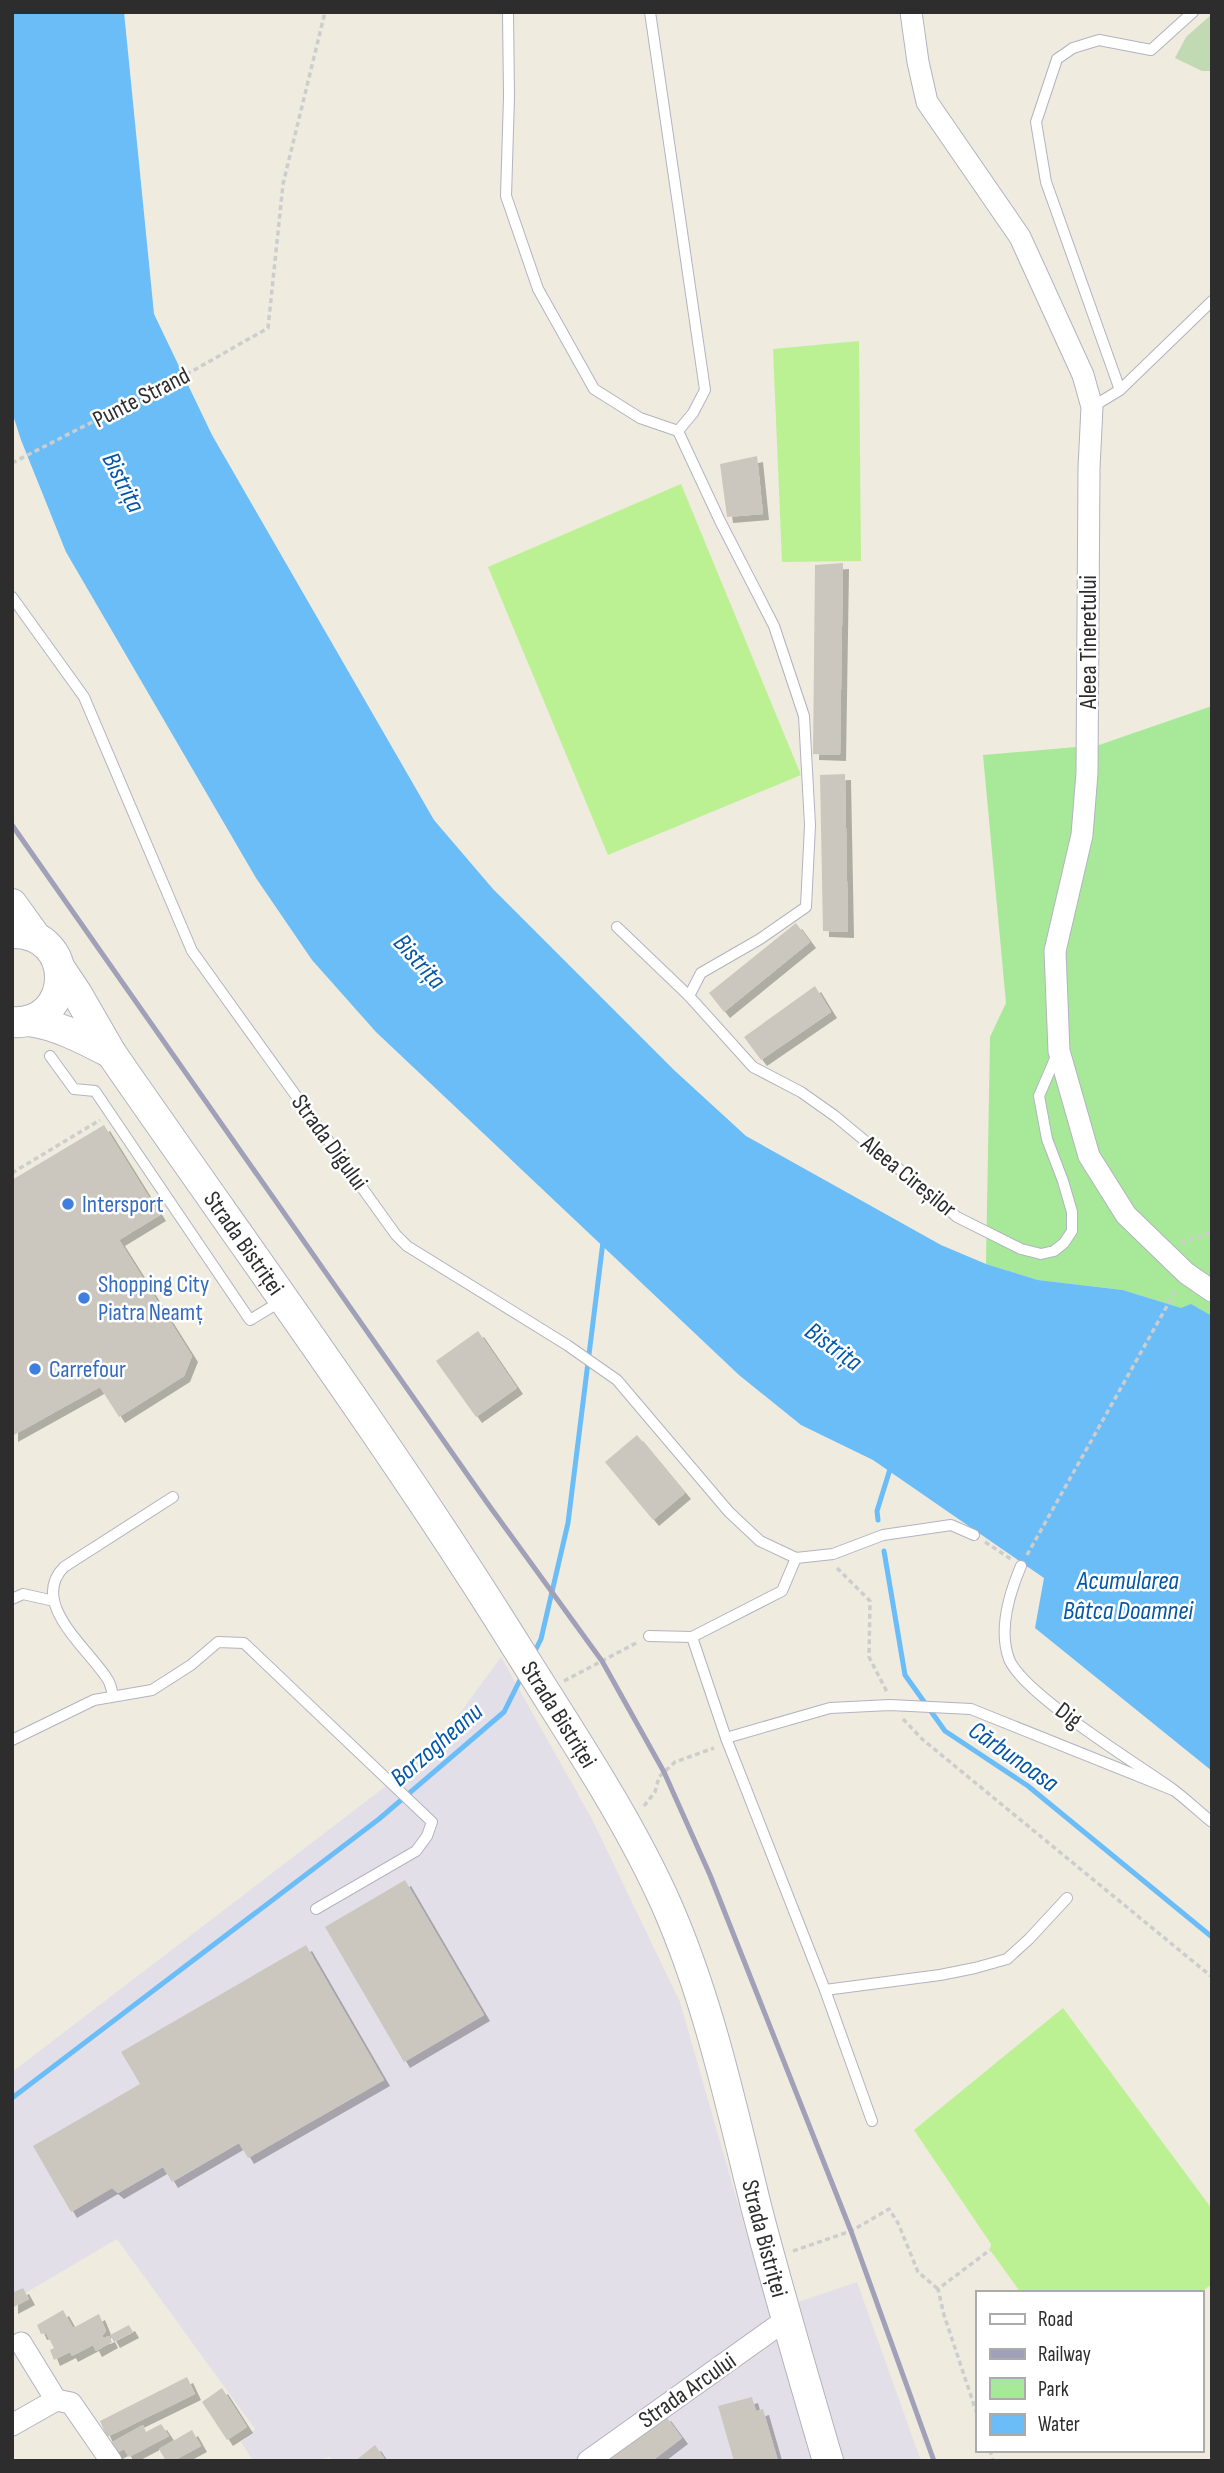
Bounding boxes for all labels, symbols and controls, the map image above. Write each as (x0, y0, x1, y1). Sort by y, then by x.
street label: Punte Strand (88, 361, 195, 434)
water label: Bistrița (95, 448, 151, 518)
street label: Aleea Tineretului (1074, 575, 1103, 710)
water label: Bistrița (386, 928, 452, 996)
street label: Strada Digului (285, 1089, 374, 1196)
street label: Aleea Cireșilor (854, 1129, 962, 1224)
street label: Strada Bistriței (197, 1186, 290, 1301)
place label: Intersport (82, 1190, 164, 1219)
marker: Intersport (60, 1196, 76, 1212)
place label: Shopping City Piatra Neamț (98, 1270, 209, 1327)
marker: Shopping City Piatra Neamț (76, 1290, 92, 1306)
water label: Bistrița (798, 1316, 868, 1379)
place label: Carrefour (49, 1355, 126, 1384)
marker: Carrefour (27, 1361, 43, 1377)
water label: Acumularea Bâtca Doamnei (1063, 1566, 1194, 1627)
street label: Strada Bistriței (514, 1656, 603, 1773)
water label: Borzogheanu (384, 1696, 490, 1794)
street label: Dig (1050, 1696, 1088, 1735)
water label: Cărbunoasa (962, 1715, 1065, 1800)
street label: Strada Bistriței (735, 2177, 794, 2300)
legend (976, 2291, 1203, 2452)
text: Road (1038, 2307, 1073, 2332)
text: Railway (1038, 2342, 1091, 2367)
street label: Strada Arcului (633, 2346, 742, 2434)
text: Park (1038, 2377, 1069, 2402)
text: Water (1038, 2412, 1080, 2437)

